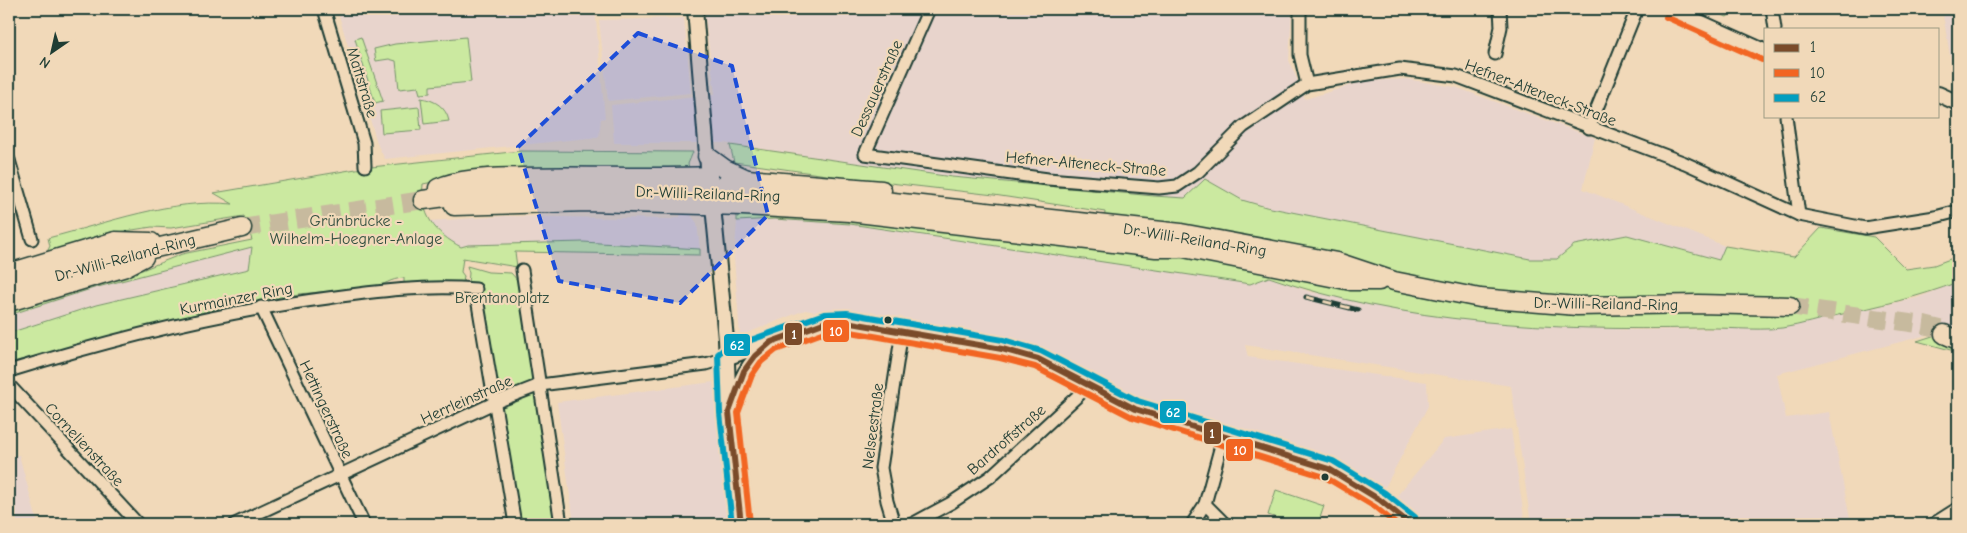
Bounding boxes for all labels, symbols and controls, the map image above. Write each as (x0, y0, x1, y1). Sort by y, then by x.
north arrow (28, 28, 78, 78)
legend (1764, 28, 1940, 118)
street label: Dessauerstraße (848, 37, 906, 140)
text: 1 (1810, 38, 1816, 56)
street label: Mattstraße (343, 45, 381, 120)
text: N (36, 53, 54, 72)
street label: Hefner-Alteneck-Straße (1462, 56, 1619, 130)
text: 10 (1810, 64, 1825, 82)
text: 62 (1810, 88, 1826, 106)
street label: Hefner-Alteneck-Straße (1005, 148, 1167, 180)
street label: Dr.-Willi-Reiland-Ring (635, 182, 781, 206)
park label: Grünbrücke - Wilhelm-Hoegner-Anlage (270, 212, 442, 248)
street label: Dr.-Willi-Reiland-Ring (1122, 220, 1268, 260)
street label: Dr.-Willi-Reiland-Ring (53, 231, 198, 285)
street label: Kurmainzer Ring (178, 279, 294, 319)
park label: Brentanoplatz (455, 289, 549, 307)
street label: Dr.-Willi-Reiland-Ring (1533, 294, 1679, 314)
unlabelled marker (883, 315, 893, 325)
line badge: 10 (822, 319, 850, 343)
line badge: 1 (784, 322, 803, 346)
text: 10 (829, 323, 843, 340)
text: 1 (791, 326, 797, 343)
line badge: 62 (723, 333, 751, 357)
text: 62 (730, 337, 744, 354)
street label: Hettingerstraße (296, 358, 357, 461)
street label: Herrleinstraße (418, 372, 515, 428)
street label: Nelseestraße (859, 382, 887, 470)
street label: Cornelienstraße (41, 399, 128, 490)
line badge: 62 (1159, 400, 1187, 424)
street label: Bardroffstraße (964, 401, 1050, 479)
text: 62 (1166, 404, 1180, 421)
line badge: 1 (1203, 421, 1222, 445)
text: 1 (1209, 425, 1215, 442)
line badge: 10 (1225, 438, 1254, 462)
text: 10 (1233, 442, 1247, 459)
unlabelled marker (1320, 472, 1330, 482)

